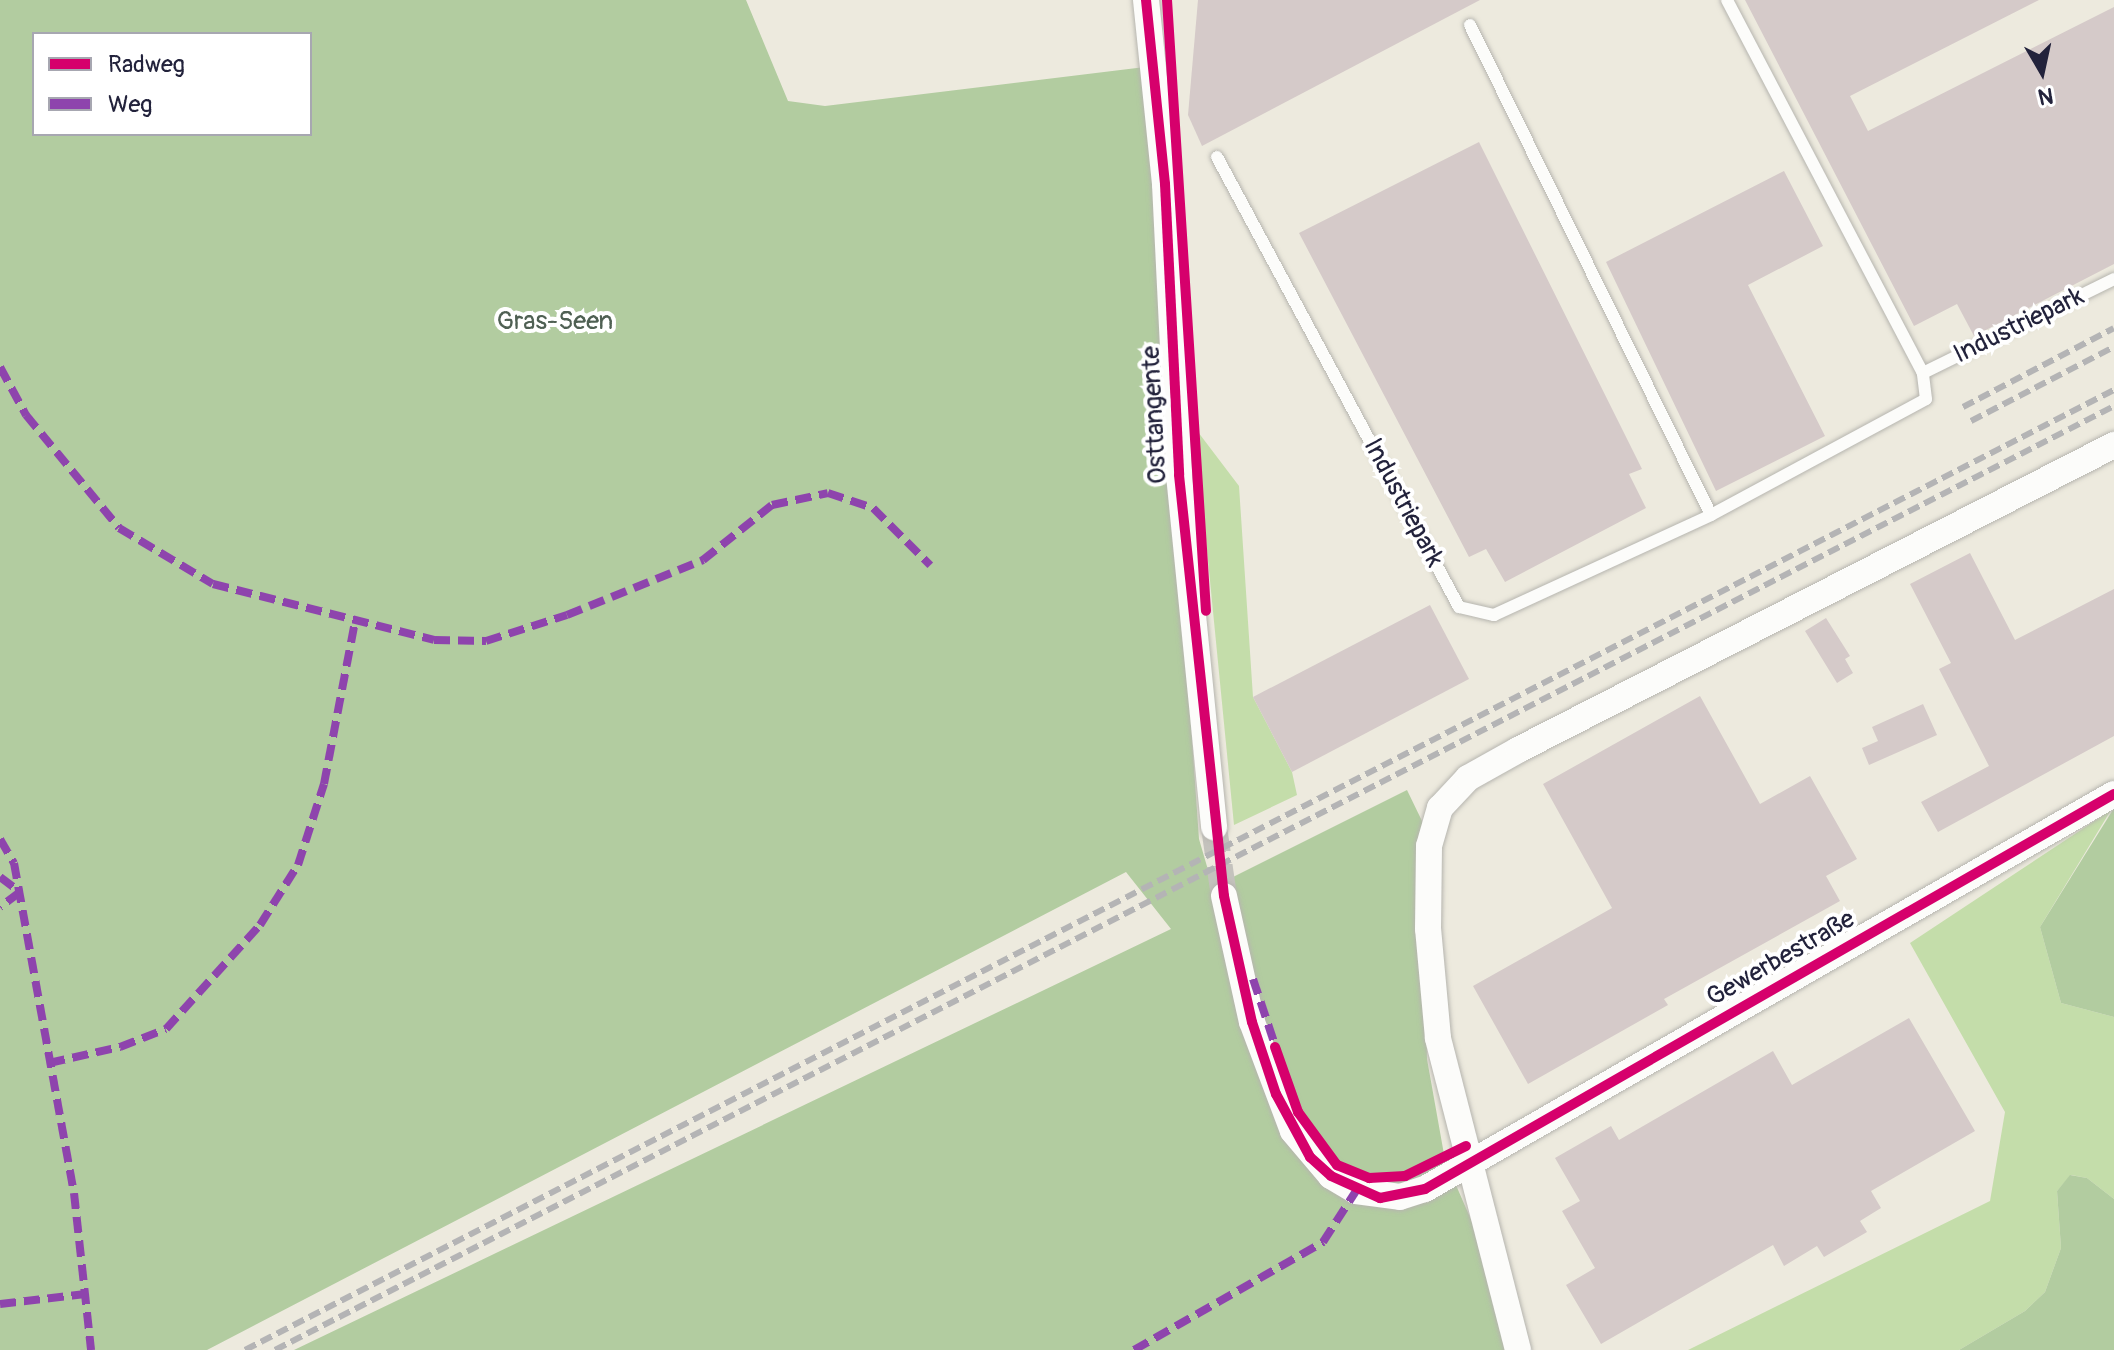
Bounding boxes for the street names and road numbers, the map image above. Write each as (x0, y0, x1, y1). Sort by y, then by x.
street label: Industriepark (1949, 281, 2089, 371)
street label: Osttangente (1136, 345, 1174, 485)
street label: Industriepark (1356, 433, 1450, 573)
street label: Gewerbestraße (1701, 904, 1861, 1014)

